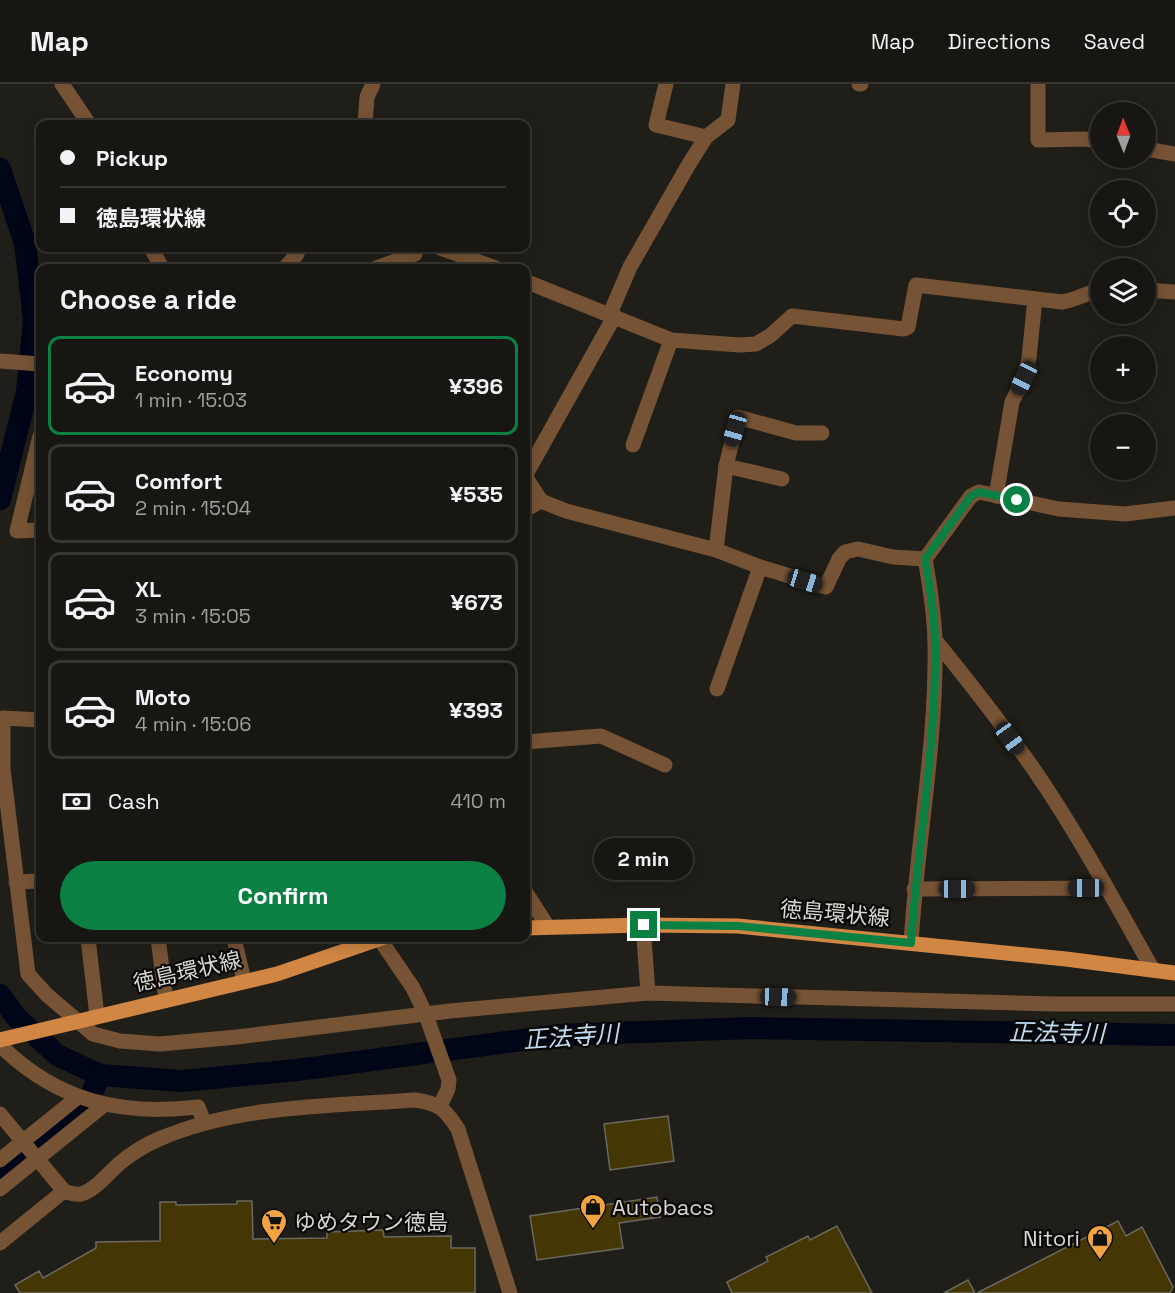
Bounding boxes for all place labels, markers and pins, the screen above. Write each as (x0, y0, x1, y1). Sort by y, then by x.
shop icon: Autobacs (578, 1192, 608, 1230)
place label: Autobacs (612, 1193, 714, 1221)
supermarket icon: ゆめタウン徳島 (259, 1207, 289, 1245)
place label: ゆめタウン徳島 (294, 1208, 448, 1236)
shop icon: Nitori (1085, 1223, 1115, 1261)
place label: Nitori (1023, 1224, 1080, 1252)

